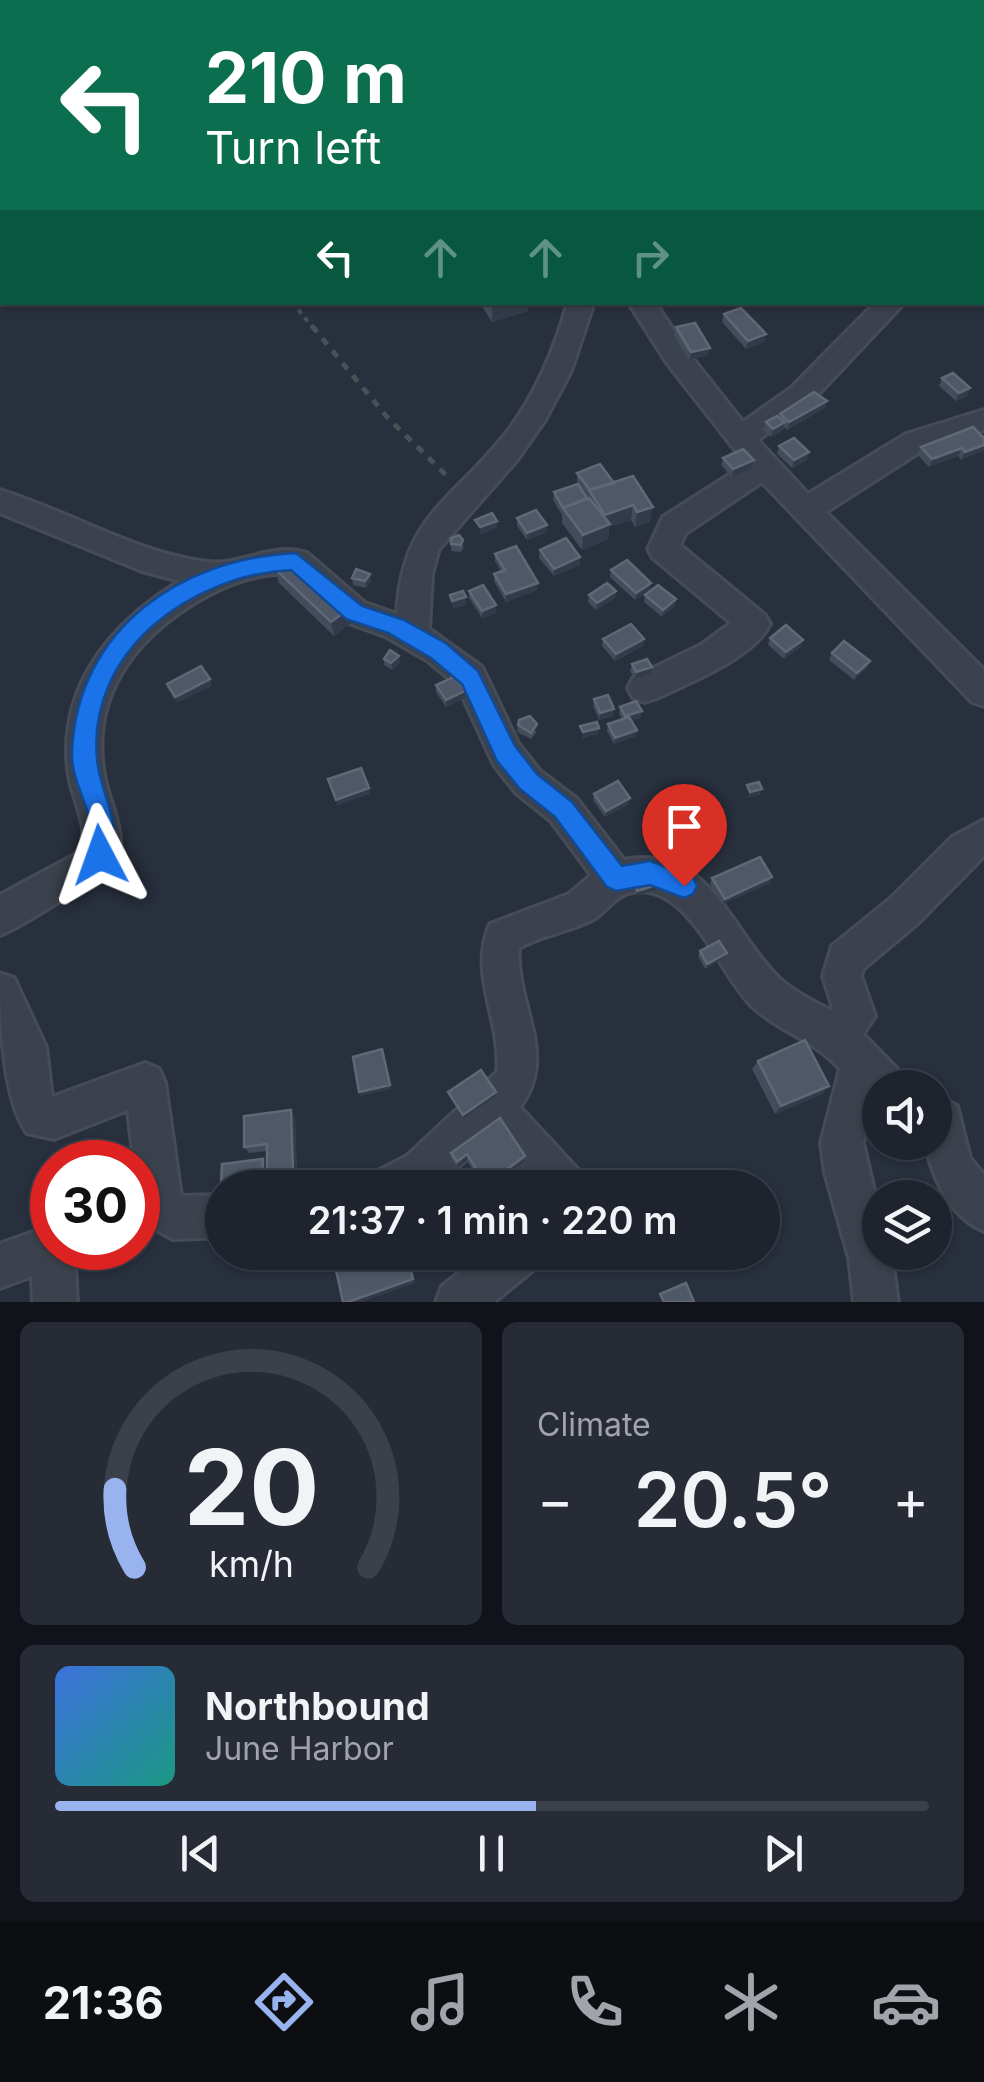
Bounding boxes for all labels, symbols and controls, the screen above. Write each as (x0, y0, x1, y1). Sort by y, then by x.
text: 210 m (205, 35, 407, 120)
icon: left (40, 40, 170, 170)
text: Turn left (205, 120, 381, 175)
icon: left (308, 230, 363, 285)
icon: ahead (413, 230, 468, 285)
icon: ahead (518, 230, 573, 285)
icon: right (623, 230, 678, 285)
pin (642, 784, 727, 887)
icon: arrive (657, 799, 712, 854)
position arrow (48, 803, 152, 907)
map controls (862, 1070, 952, 1270)
button: sound (862, 1070, 952, 1160)
speed limit sign: 30 (30, 1140, 160, 1270)
button: layers (862, 1180, 952, 1270)
text: 21:37 · 1 min · 220 m (308, 1197, 677, 1243)
text: Climate (537, 1405, 651, 1444)
text: 20 (183, 1424, 319, 1550)
text: 20.5° (634, 1454, 832, 1545)
text: − (537, 1467, 573, 1533)
text: + (893, 1467, 929, 1533)
text: km/h (209, 1542, 293, 1586)
text: Northbound (205, 1683, 430, 1729)
text: June Harbor (205, 1729, 394, 1768)
icon: previous (173, 1826, 228, 1881)
icon: pause (464, 1826, 519, 1881)
icon: next (756, 1826, 811, 1881)
icon: directions (249, 1967, 319, 2037)
icon: music (405, 1967, 475, 2037)
icon: phone (560, 1967, 630, 2037)
icon: climate (716, 1967, 786, 2037)
icon: car (871, 1967, 941, 2037)
text: 21:36 (43, 1975, 164, 2030)

